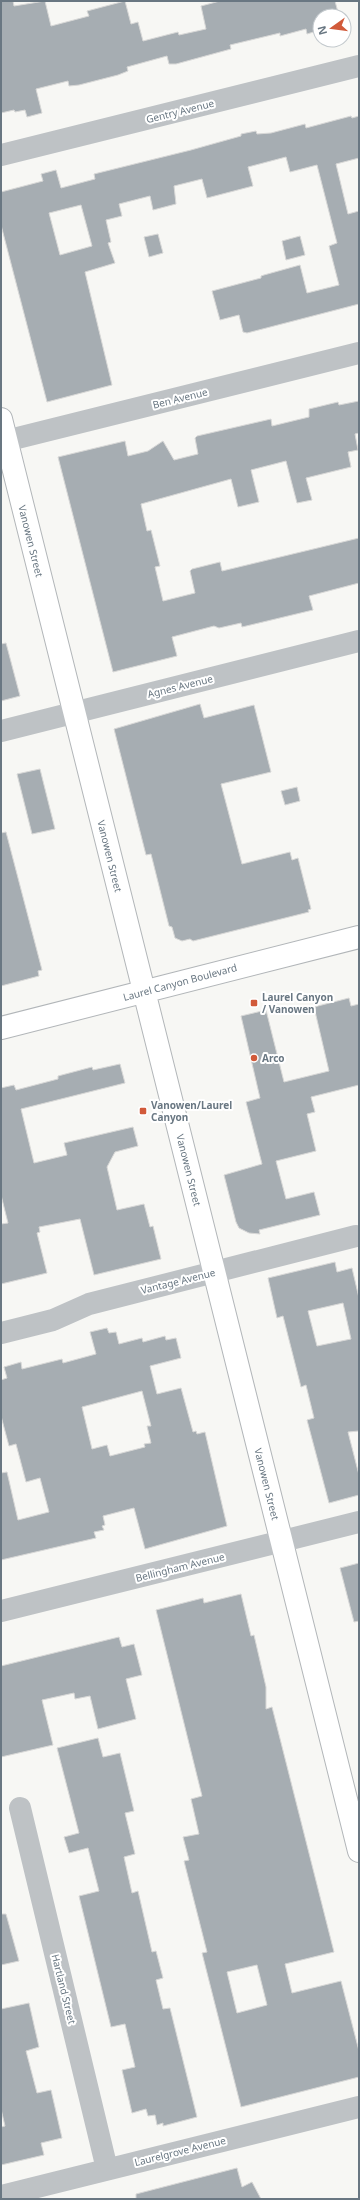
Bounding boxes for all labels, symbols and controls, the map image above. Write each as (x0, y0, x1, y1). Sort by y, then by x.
north arrow (312, 8, 352, 48)
text: N (313, 24, 330, 37)
street label: Gentry Avenue (145, 96, 216, 126)
street label: Ben Avenue (151, 384, 209, 412)
street label: Vanowen Street (15, 504, 47, 579)
street label: Agnes Avenue (146, 671, 214, 701)
street label: Vanowen Street (94, 819, 126, 894)
street label: Laurel Canyon Boulevard (122, 960, 238, 1004)
place label: Laurel Canyon / Vanowen (262, 990, 333, 1016)
marker: Laurel Canyon / Vanowen (249, 998, 259, 1008)
place label: Arco (262, 1051, 285, 1065)
marker: Arco (249, 1053, 259, 1063)
place label: Vanowen/Laurel Canyon (151, 1098, 232, 1124)
marker: Vanowen/Laurel Canyon (138, 1106, 148, 1116)
street label: Vanowen Street (173, 1133, 205, 1208)
street label: Vantage Avenue (139, 1265, 217, 1297)
street label: Vanowen Street (251, 1447, 283, 1522)
street label: Bellingham Avenue (134, 1549, 226, 1585)
street label: Hartland Street (49, 1952, 80, 2026)
street label: Laurelgrove Avenue (133, 2133, 227, 2169)

